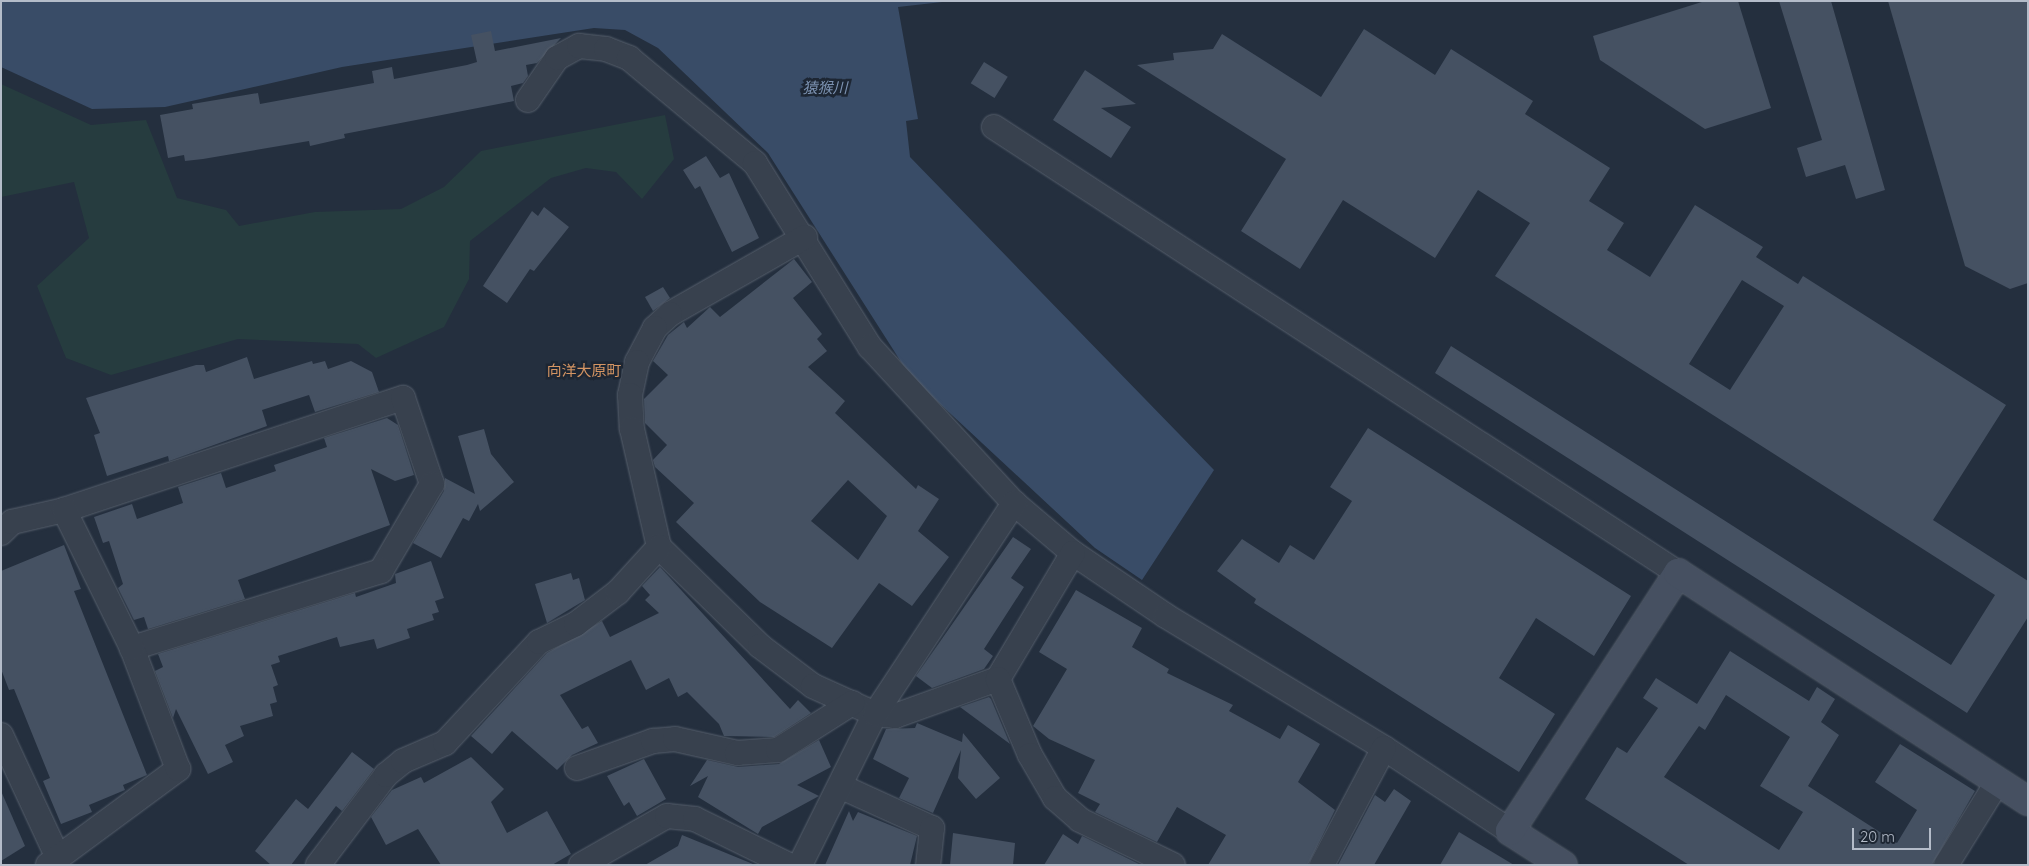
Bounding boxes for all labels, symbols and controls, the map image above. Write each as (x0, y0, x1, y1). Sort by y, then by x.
water label: 猿猴川 (803, 79, 847, 97)
district label: 向洋大原町 (547, 362, 621, 380)
scale bar (1854, 818, 1933, 850)
text: 20 m (1860, 827, 1895, 846)

